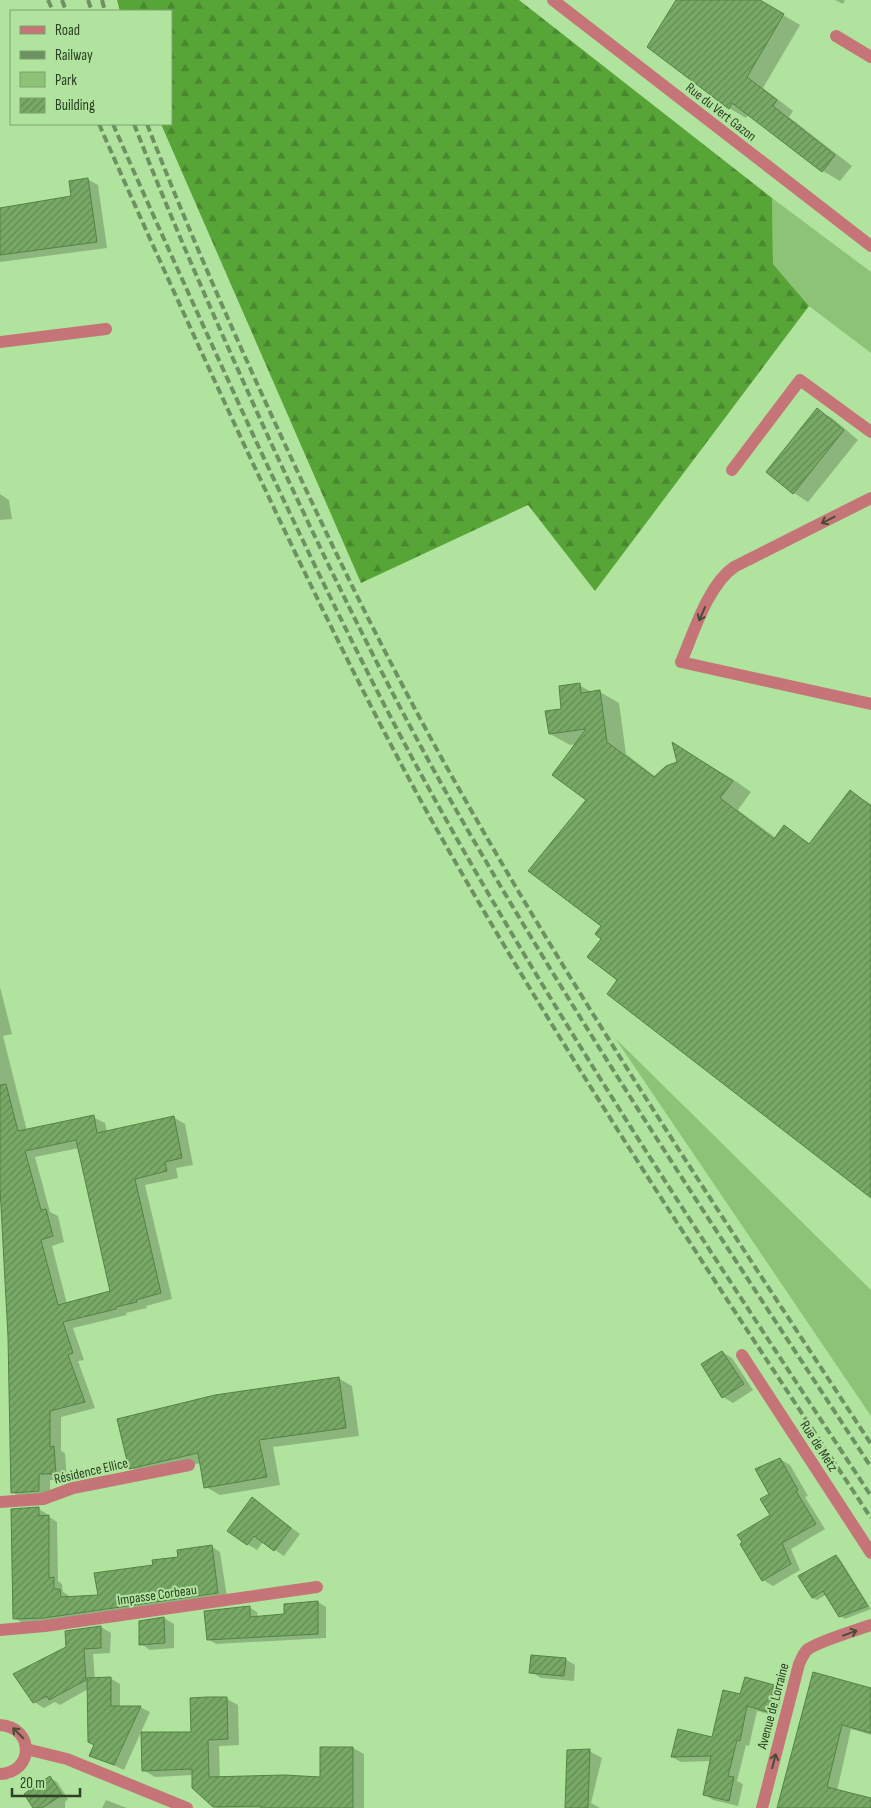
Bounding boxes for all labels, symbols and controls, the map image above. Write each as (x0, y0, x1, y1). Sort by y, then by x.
legend (10, 10, 172, 125)
text: Road (55, 21, 80, 40)
text: Railway (55, 46, 93, 65)
text: Park (55, 71, 77, 90)
street label: Rue du Vert Gazon (682, 79, 760, 145)
text: Building (55, 96, 95, 115)
one-way arrow (820, 515, 835, 525)
one-way arrow (697, 606, 706, 621)
street label: Rue de Metz (796, 1417, 842, 1475)
street label: Résidence Ellice (52, 1454, 130, 1488)
street label: Impasse Corbeau (116, 1581, 198, 1609)
one-way arrow (842, 1628, 857, 1637)
street label: Avenue de Lorraine (753, 1661, 793, 1752)
one-way arrow (11, 1727, 24, 1739)
one-way arrow (770, 1753, 779, 1769)
scale bar (12, 1766, 80, 1798)
text: 20 m (20, 1774, 45, 1793)

